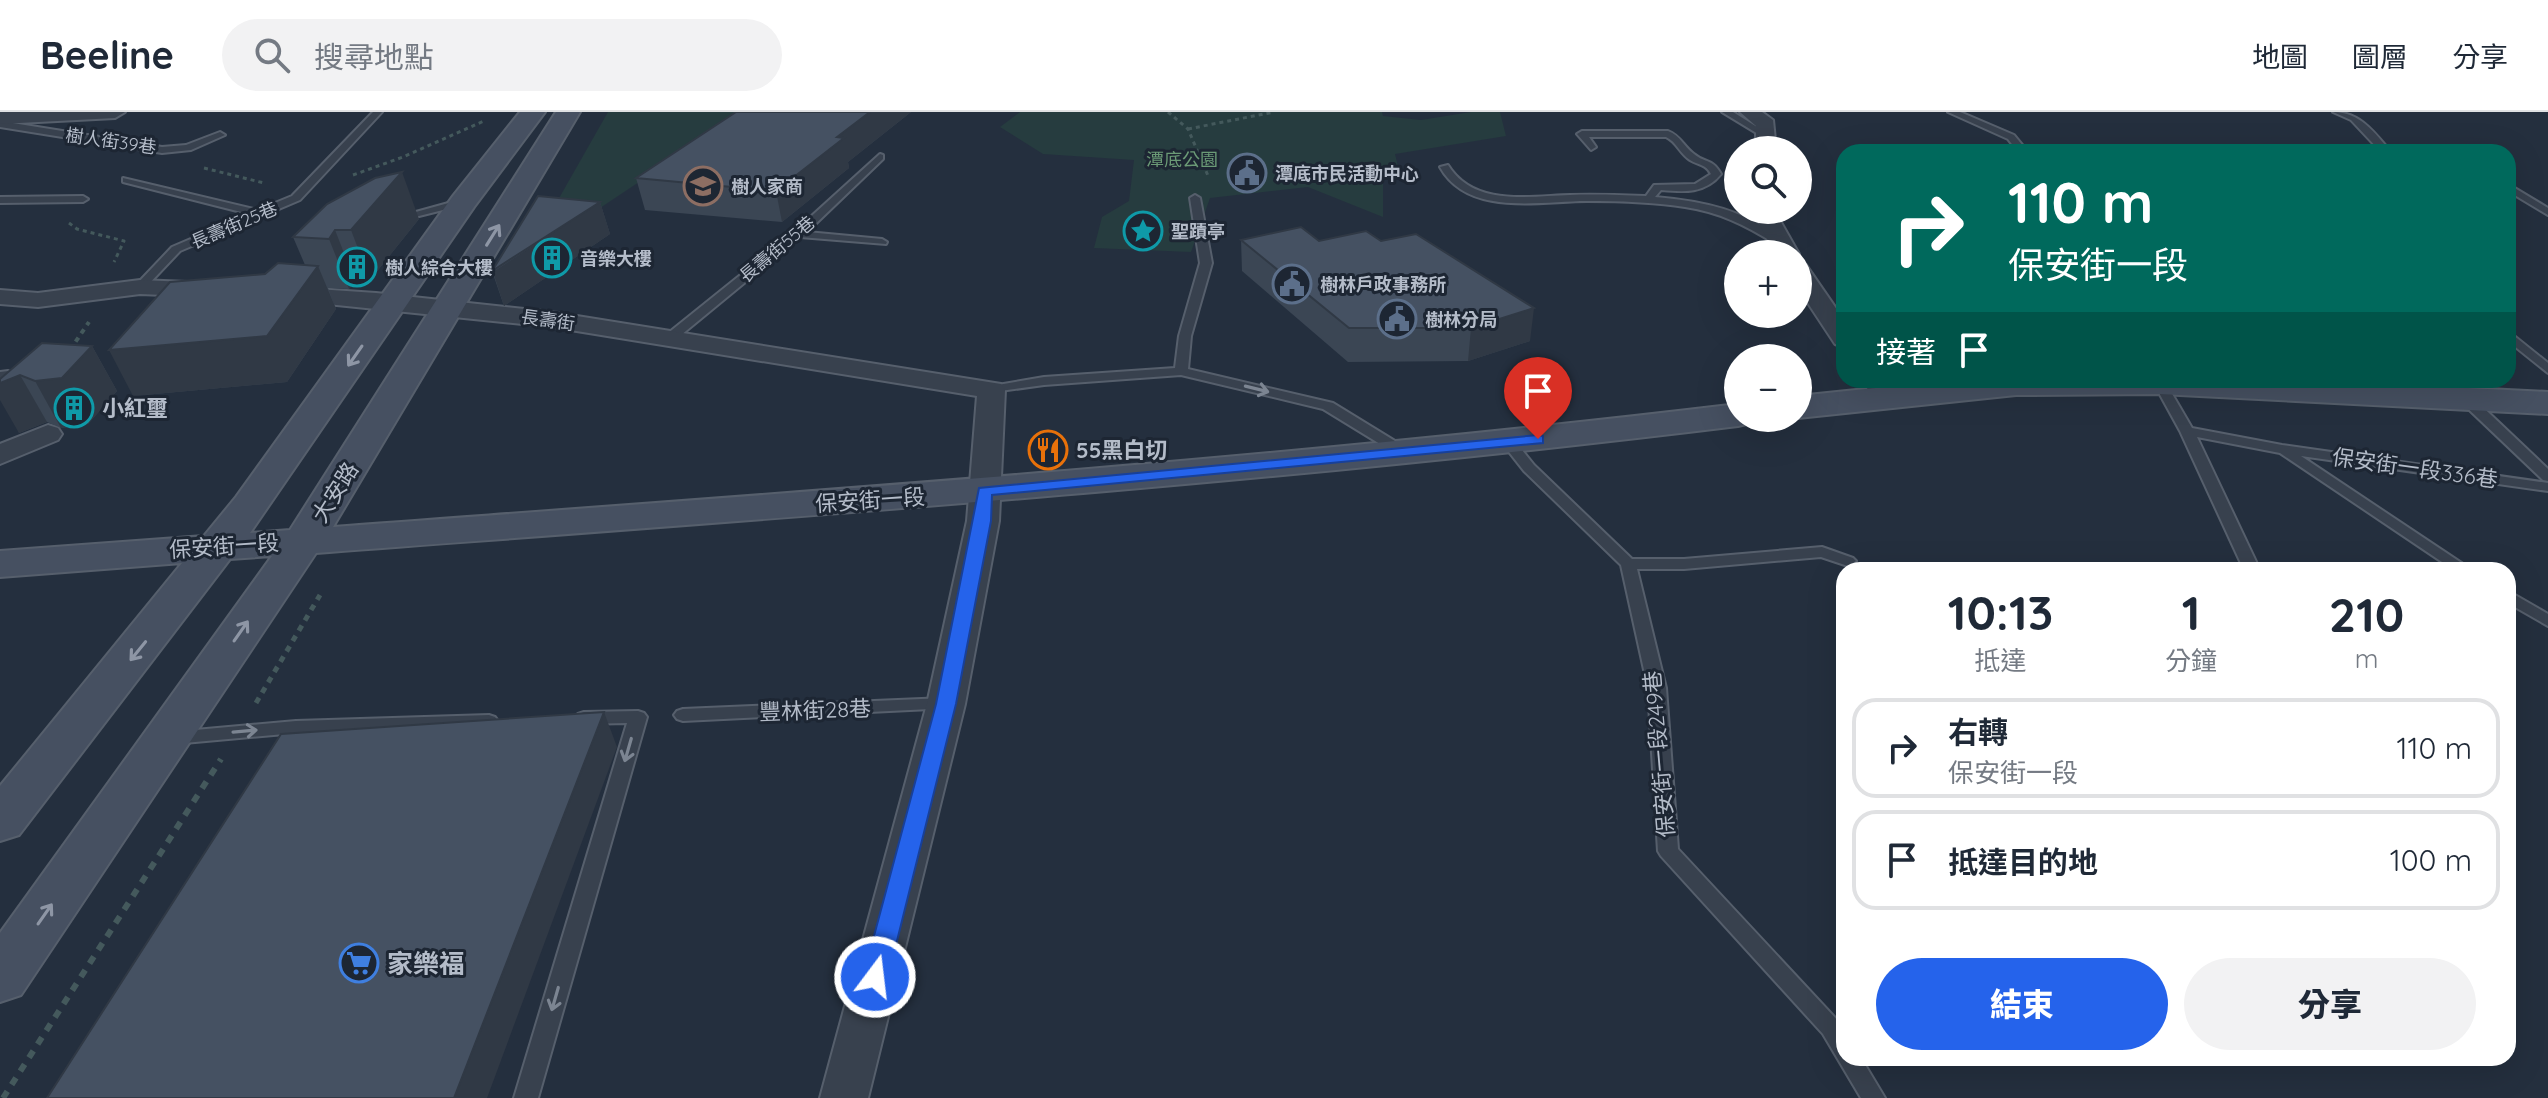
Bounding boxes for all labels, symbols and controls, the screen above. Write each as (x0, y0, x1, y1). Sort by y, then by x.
search box (222, 19, 782, 91)
text: Beeline (40, 31, 174, 79)
icon: search (250, 33, 294, 77)
text: 搜尋地點 (314, 38, 434, 76)
text: 地圖 (2252, 39, 2308, 74)
text: 圖層 (2352, 39, 2408, 74)
text: 分享 (2452, 39, 2508, 74)
street label: 樹人街39巷 (64, 123, 158, 159)
map controls (1724, 136, 1812, 432)
button: search (1724, 136, 1812, 224)
park label: 潭底公園 (1146, 148, 1218, 171)
public building icon: 潭底市民活動中心 (1226, 152, 1268, 194)
place label: 潭底市民活動中心 (1275, 162, 1419, 185)
school or university icon: 樹人家商 (682, 165, 724, 207)
text: 110 m (2008, 167, 2153, 237)
place label: 樹人家商 (731, 175, 803, 198)
icon: right (1876, 176, 1980, 280)
street label: 長壽街25巷 (187, 196, 281, 254)
place icon: 聖蹟亭 (1122, 210, 1164, 252)
street label: 長壽街55巷 (735, 211, 819, 287)
place label: 聖蹟亭 (1171, 220, 1225, 243)
one-way arrow (485, 224, 501, 247)
building icon: 音樂大樓 (531, 237, 573, 279)
button: + (1724, 240, 1812, 328)
text: 保安街一段 (2008, 242, 2188, 287)
building icon: 樹人綜合大樓 (336, 246, 378, 288)
place label: 音樂大樓 (580, 247, 652, 270)
place label: 樹人綜合大樓 (385, 256, 493, 279)
public building icon: 樹林戶政事務所 (1271, 263, 1313, 305)
place label: 樹林戶政事務所 (1320, 273, 1446, 296)
public building icon: 樹林分局 (1376, 298, 1418, 340)
street label: 長壽街 (520, 305, 576, 335)
place label: 樹林分局 (1425, 308, 1497, 331)
icon: arrive (1952, 328, 1996, 372)
text: 接著 (1876, 333, 1936, 371)
one-way arrow (347, 344, 363, 366)
button: − (1724, 344, 1812, 432)
pin (1504, 357, 1572, 439)
icon: arrive (1516, 369, 1560, 413)
one-way arrow (1244, 383, 1270, 398)
building icon: 小紅璽 (53, 387, 95, 429)
place label: 小紅璽 (102, 394, 168, 422)
restaurant icon: 55黑白切 (1027, 429, 1069, 471)
place label: 55黑白切 (1076, 436, 1167, 464)
street label: 保安街一段336巷 (2330, 443, 2500, 493)
street label: 大安路 (306, 457, 364, 527)
street label: 保安街一段 (814, 482, 926, 518)
street label: 保安街一段 (168, 528, 280, 564)
text: 10:13 (1948, 582, 2053, 642)
text: 1 (2182, 582, 2200, 642)
text: 210 (2329, 584, 2404, 644)
one-way arrow (233, 621, 249, 643)
one-way arrow (129, 640, 146, 661)
text: m (2355, 642, 2378, 675)
text: 抵達 (1975, 644, 2027, 677)
text: 分鐘 (2165, 644, 2217, 677)
street label: 保安街一段249巷 (1638, 669, 1680, 839)
street label: 豐林街28巷 (759, 694, 871, 726)
text: 右轉 (1948, 713, 2008, 751)
one-way arrow (231, 723, 258, 738)
icon: right (1880, 726, 1924, 770)
text: 110 m (2396, 729, 2472, 767)
one-way arrow (620, 736, 635, 762)
text: 保安街一段 (1948, 756, 2078, 789)
icon: arrive (1880, 838, 1924, 882)
text: 100 m (2390, 841, 2472, 879)
text: 抵達目的地 (1948, 843, 2098, 881)
one-way arrow (37, 903, 53, 925)
position arrow (833, 935, 917, 1019)
supermarket icon: 家樂福 (338, 942, 380, 984)
place label: 家樂福 (387, 947, 465, 980)
button: 結束 (1876, 958, 2168, 1050)
button: 分享 (2184, 958, 2476, 1050)
one-way arrow (547, 986, 562, 1012)

